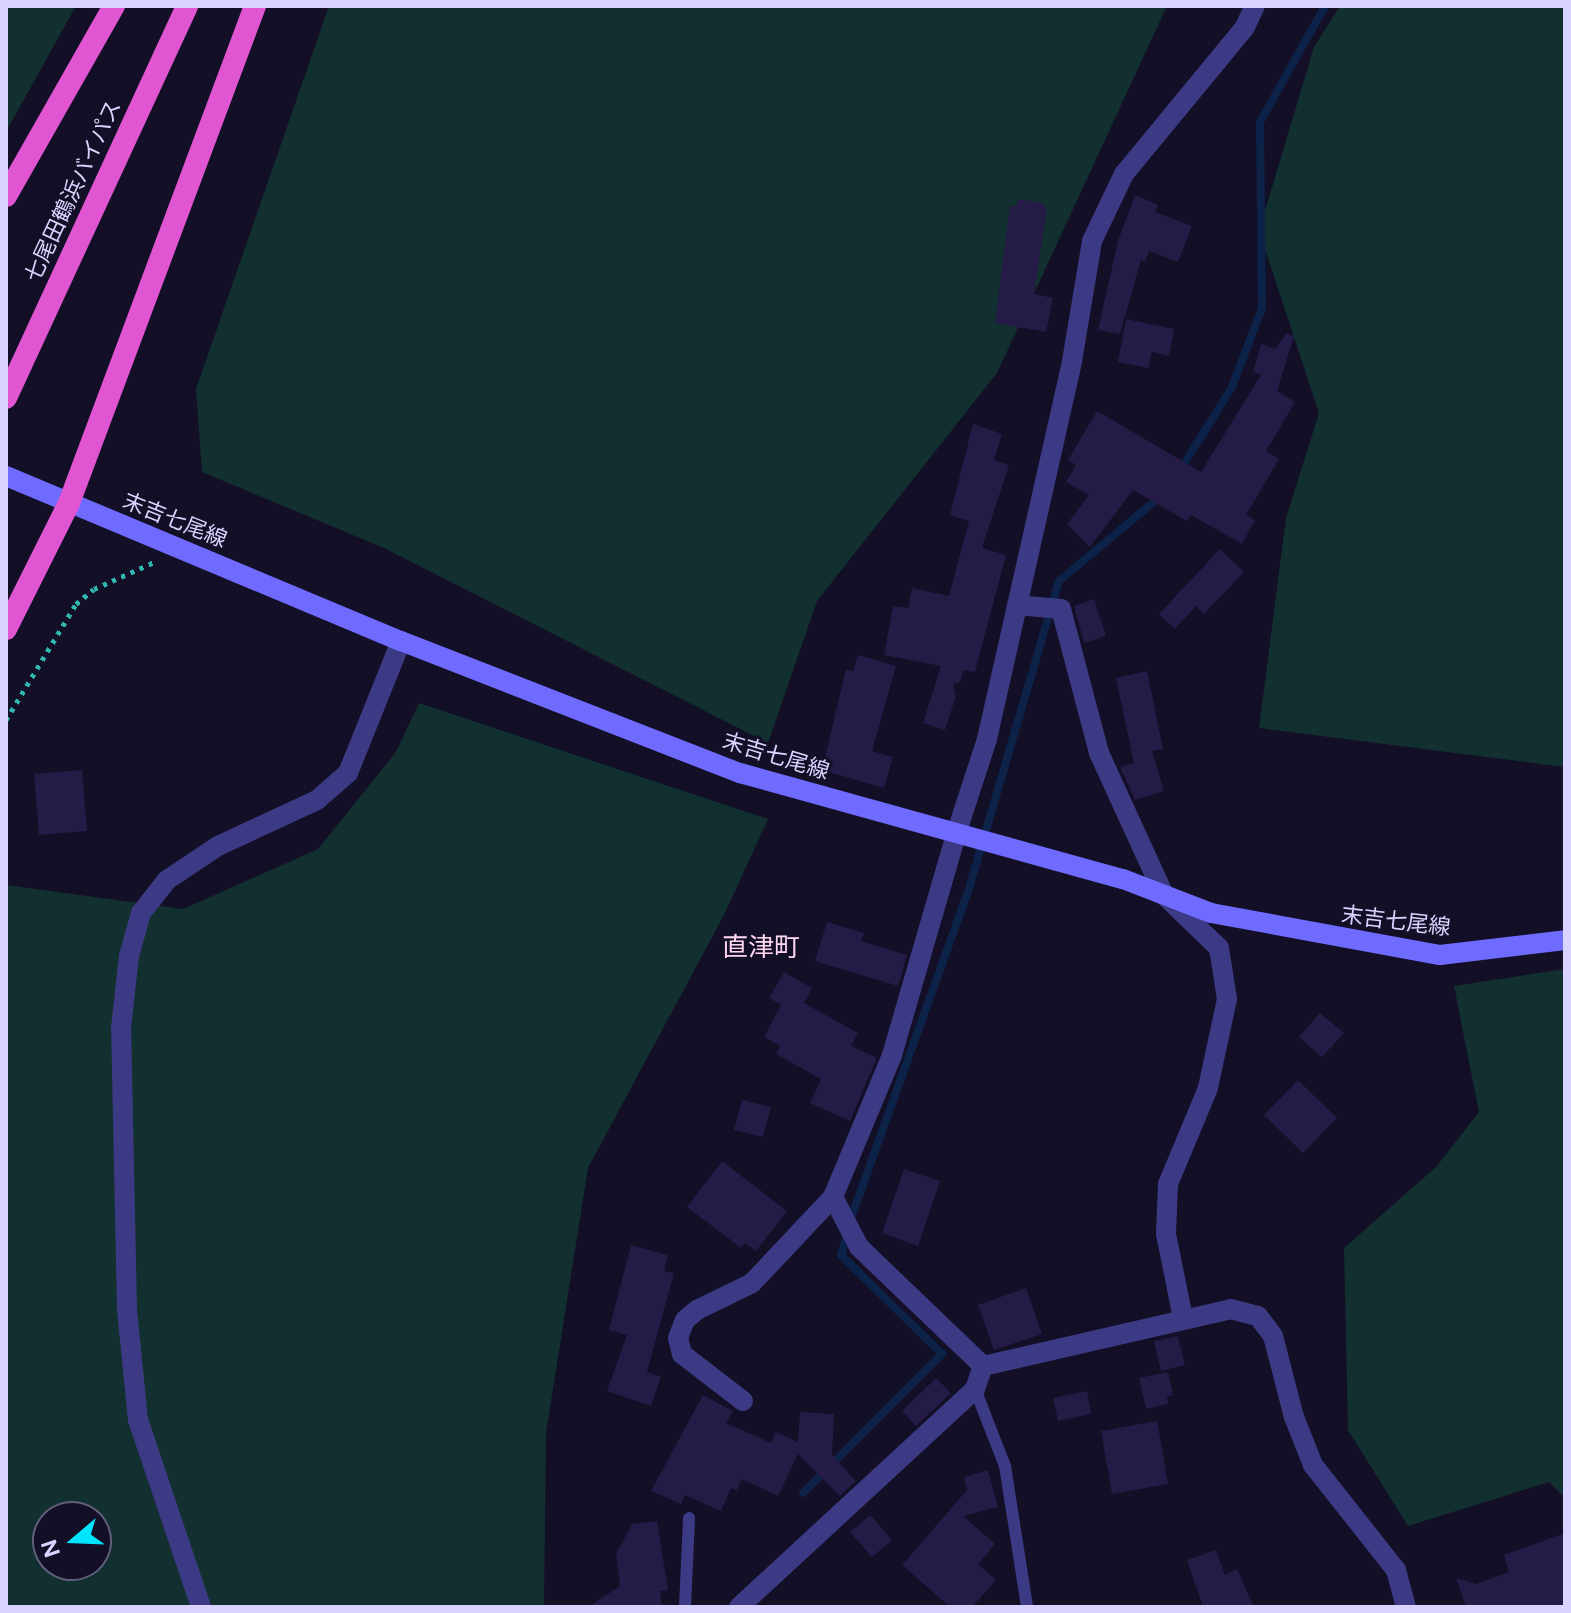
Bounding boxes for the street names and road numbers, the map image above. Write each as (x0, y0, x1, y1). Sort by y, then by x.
street label: 七尾田鶴浜バイパス (19, 96, 127, 286)
street label: 末吉七尾線 (119, 487, 231, 553)
street label: 末吉七尾線 (720, 727, 832, 785)
street label: 末吉七尾線 (1340, 901, 1452, 941)

